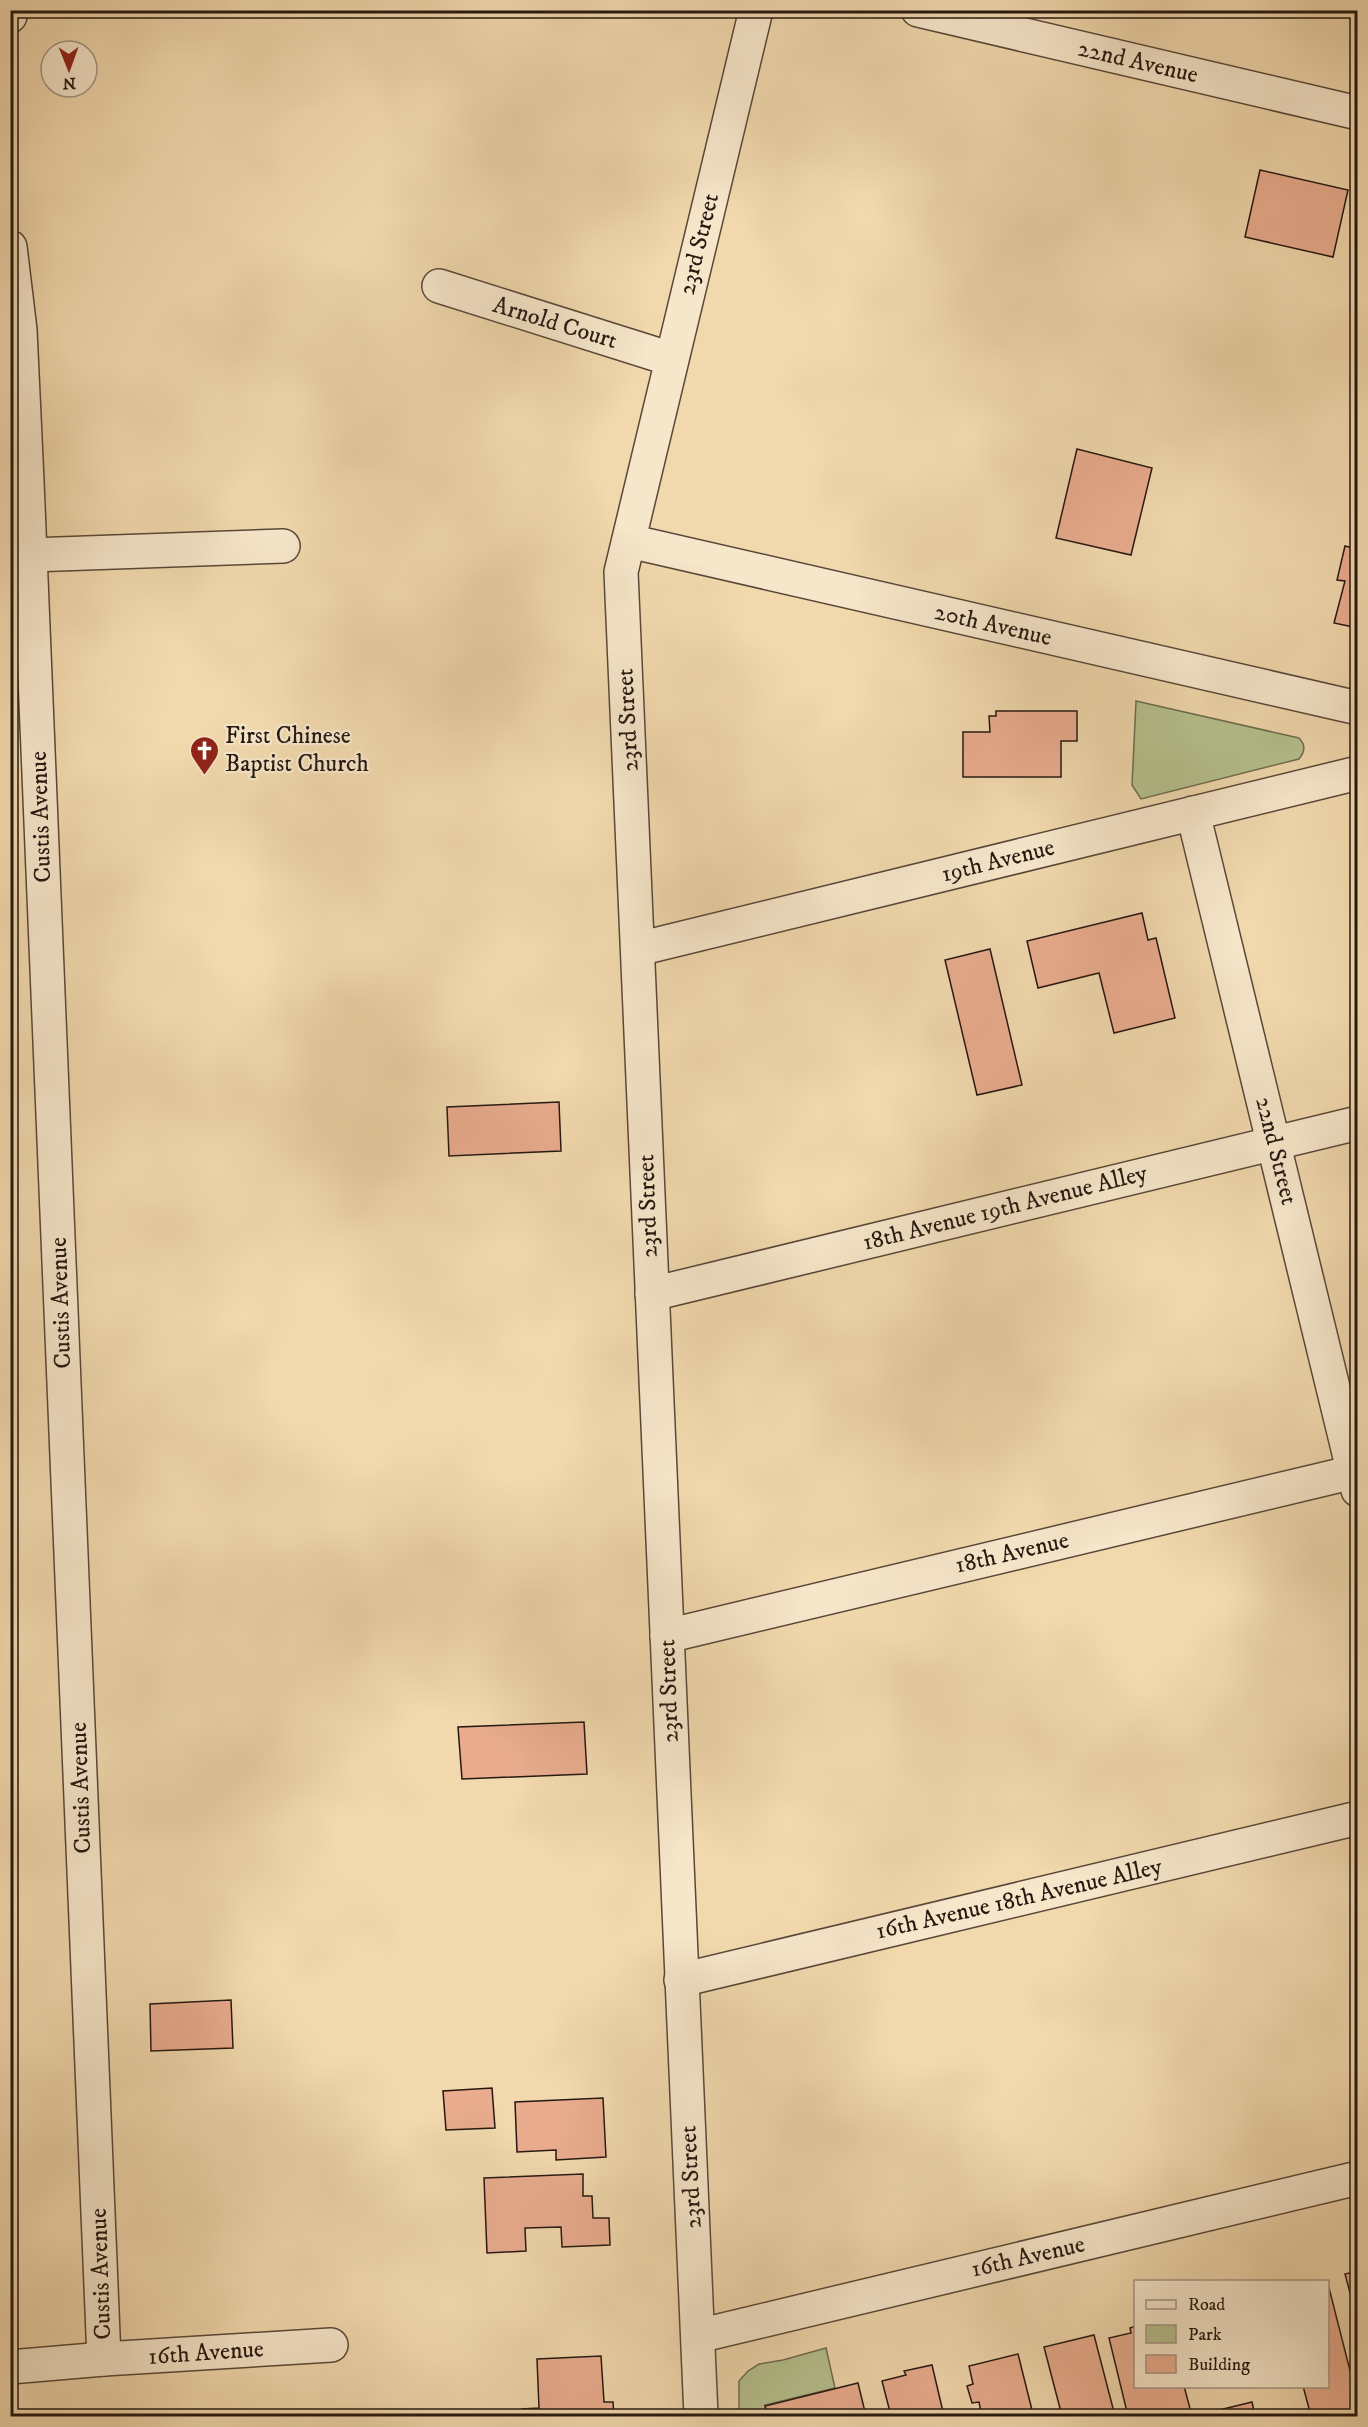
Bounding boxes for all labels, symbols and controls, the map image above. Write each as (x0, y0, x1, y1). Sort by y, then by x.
street label: 22nd Avenue (1075, 34, 1201, 90)
north arrow (39, 39, 99, 99)
text: N (63, 73, 76, 93)
street label: 23rd Street (672, 190, 726, 298)
street label: Arnold Court (489, 290, 621, 356)
street label: 20th Avenue (931, 597, 1055, 653)
street label: 23rd Street (610, 667, 646, 772)
place label: First Chinese Baptist Church (225, 721, 369, 779)
church icon: First Chinese Baptist Church (188, 734, 220, 776)
street label: Custis Avenue (24, 751, 58, 883)
street label: 19th Avenue (938, 832, 1058, 890)
street label: 22nd Street (1248, 1094, 1304, 1208)
street label: 23rd Street (631, 1153, 665, 1258)
street label: 18th Avenue 19th Avenue Alley (860, 1158, 1151, 1258)
street label: Custis Avenue (44, 1237, 78, 1369)
street label: 18th Avenue (952, 1525, 1072, 1581)
street label: 23rd Street (652, 1638, 686, 1743)
street label: Custis Avenue (64, 1722, 98, 1854)
street label: 16th Avenue 18th Avenue Alley (873, 1851, 1165, 1947)
street label: 23rd Street (673, 2124, 709, 2229)
street label: Custis Avenue (84, 2208, 118, 2340)
street label: 16th Avenue (968, 2229, 1088, 2285)
legend (1134, 2280, 1329, 2388)
text: Road (1188, 2294, 1225, 2316)
text: Park (1188, 2324, 1222, 2346)
street label: 16th Avenue (147, 2334, 265, 2372)
text: Building (1188, 2354, 1250, 2376)

